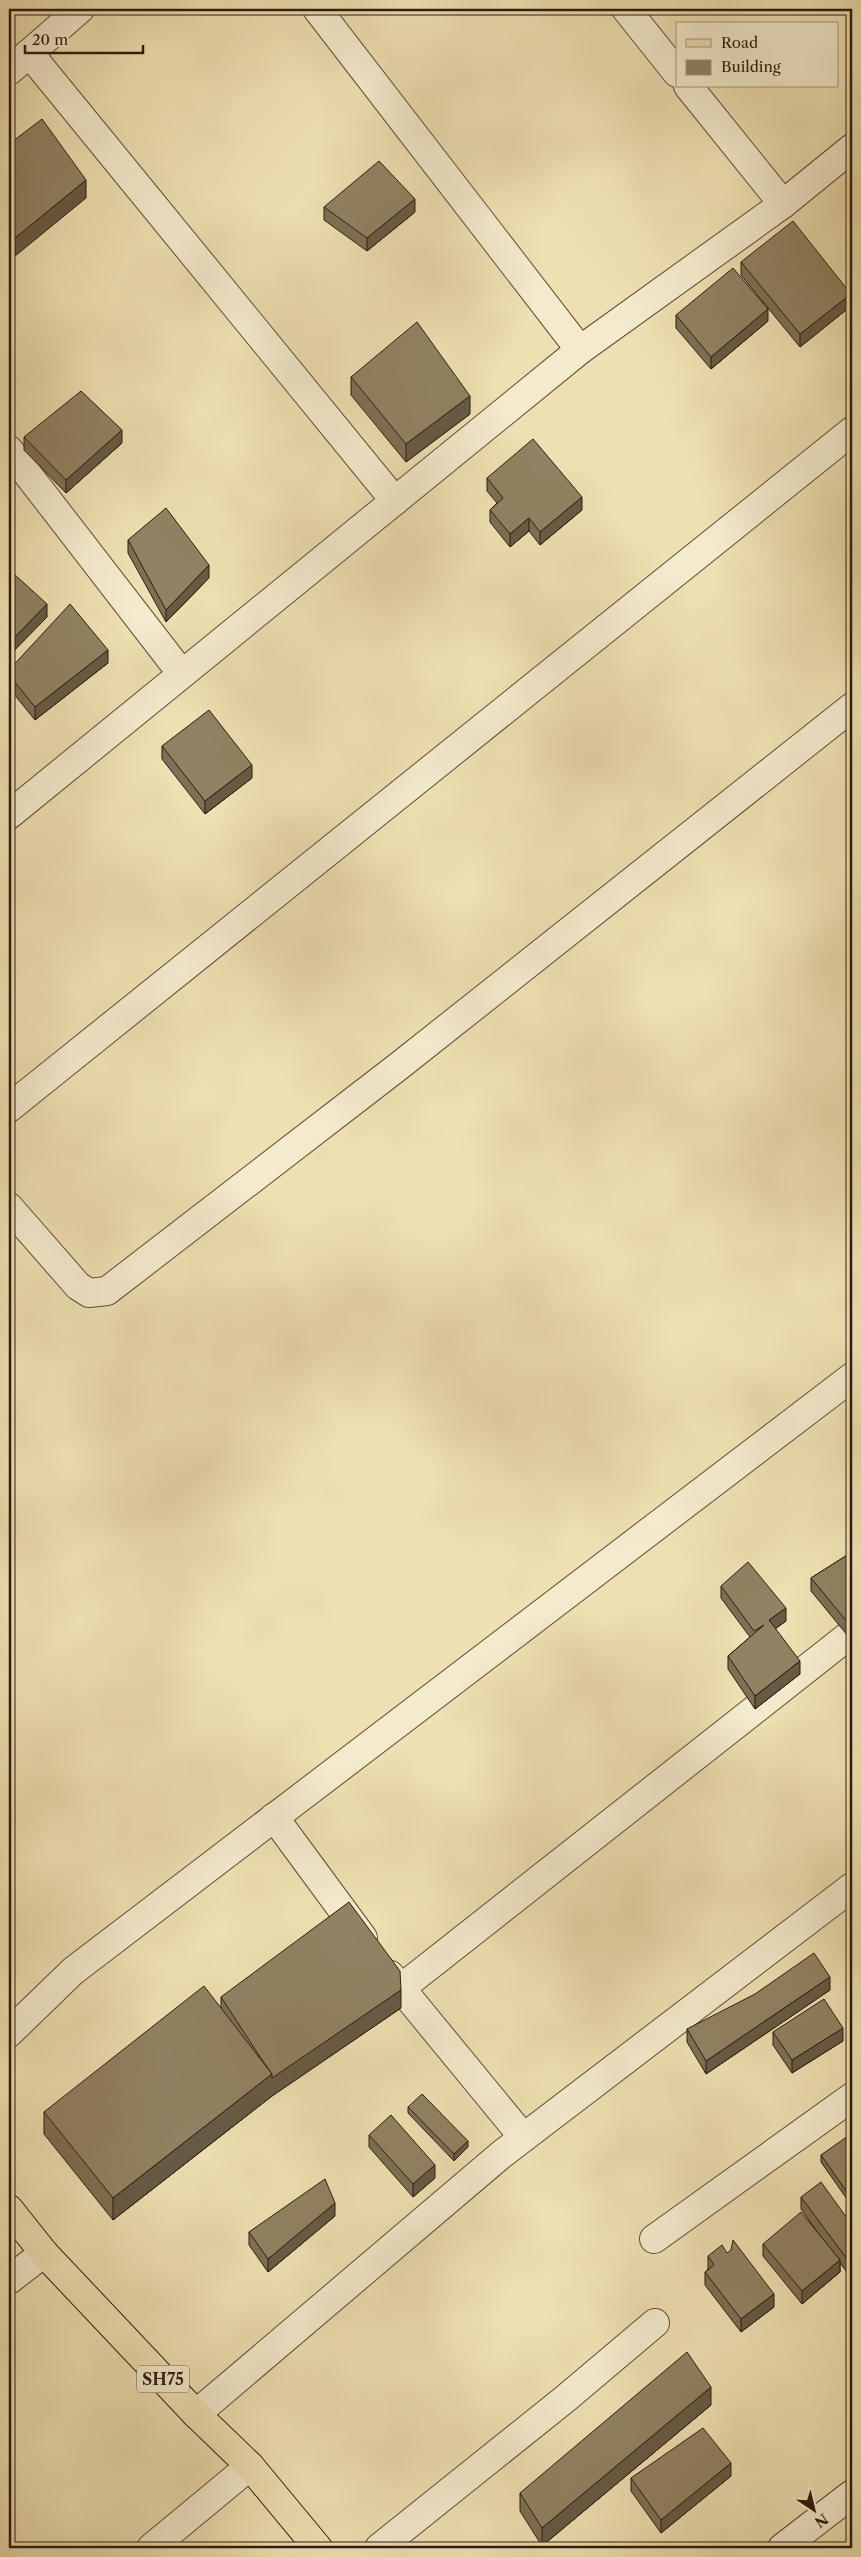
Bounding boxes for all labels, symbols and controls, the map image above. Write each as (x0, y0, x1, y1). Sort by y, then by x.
scale bar (25, 22, 142, 54)
legend (676, 22, 838, 88)
text: 20 m (32, 30, 68, 49)
text: Road (721, 33, 758, 52)
text: Building (721, 57, 781, 76)
road number: SH75 (137, 2366, 189, 2392)
north arrow (788, 2484, 838, 2534)
text: N (811, 2510, 832, 2532)

